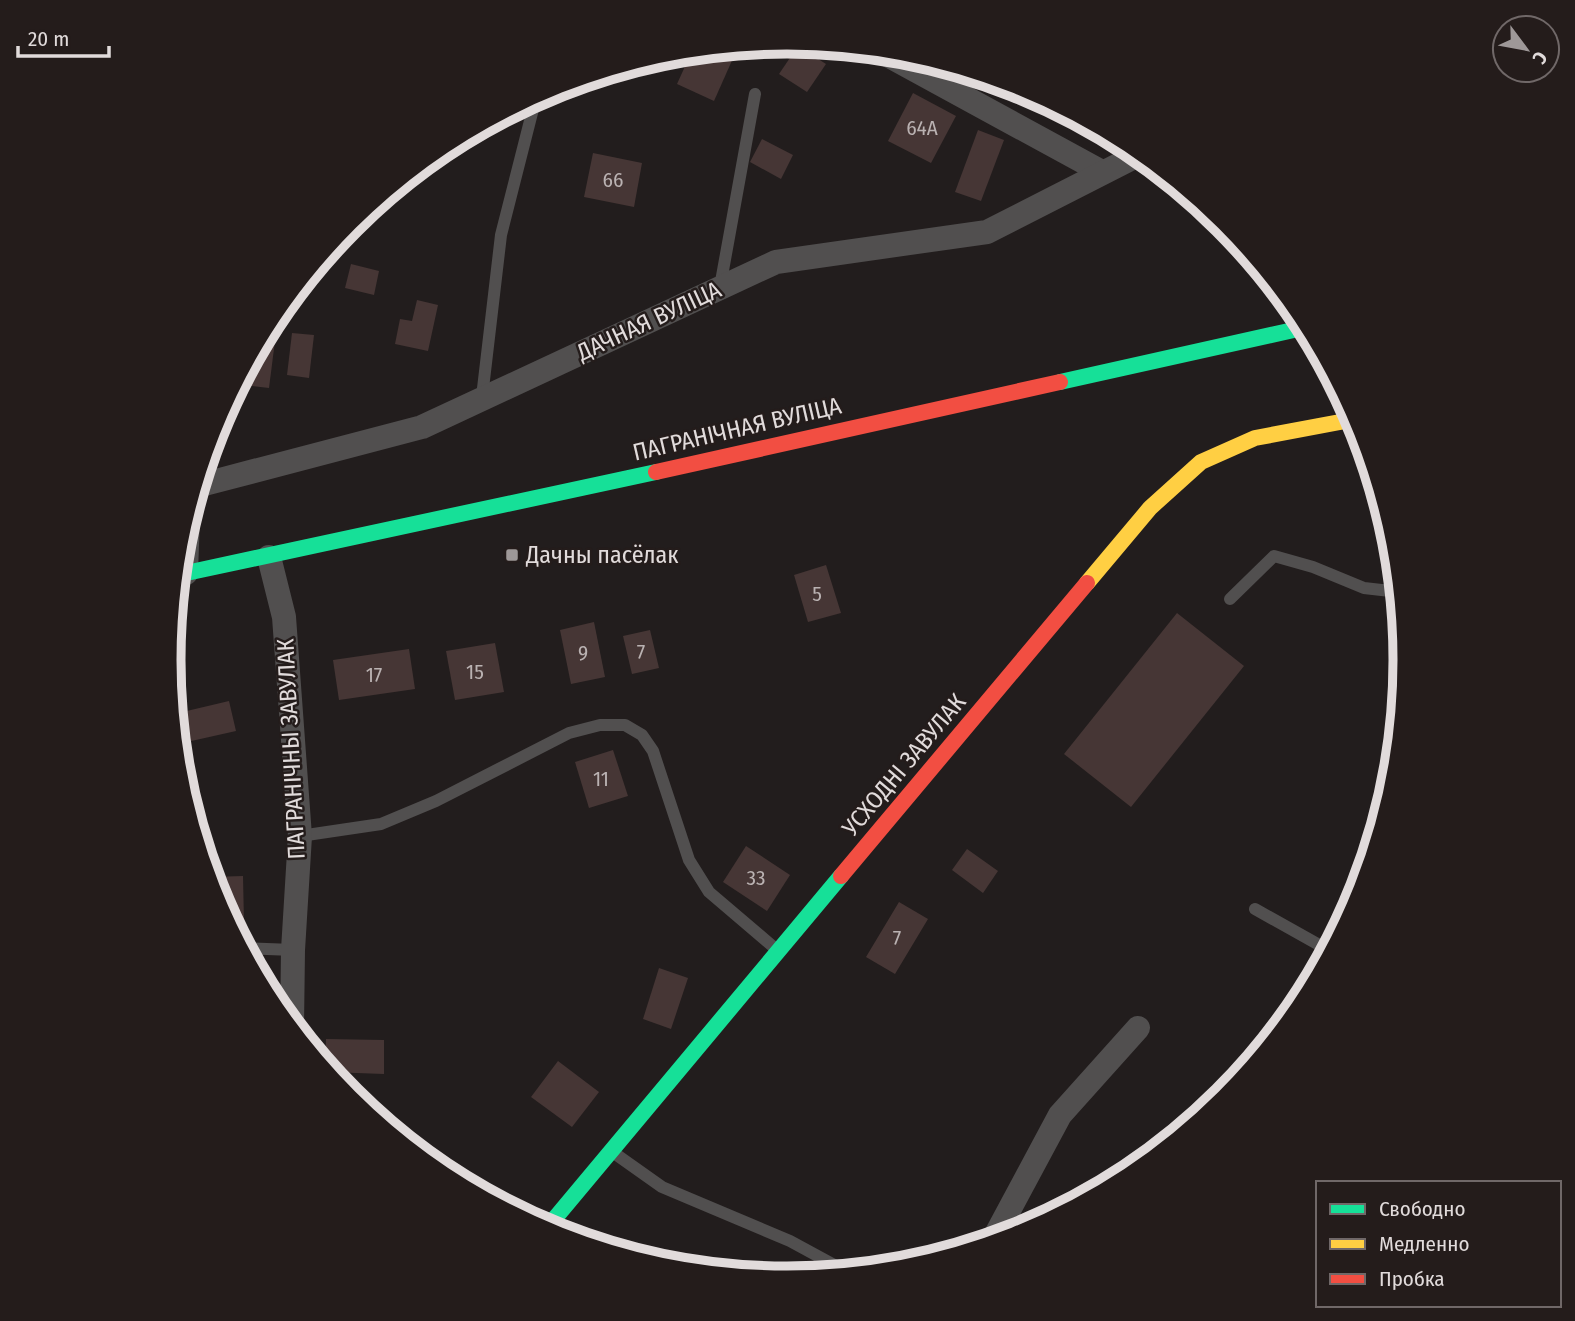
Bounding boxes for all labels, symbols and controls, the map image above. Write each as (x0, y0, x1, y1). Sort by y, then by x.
scale bar (18, 14, 108, 58)
north arrow (1491, 14, 1561, 84)
text: 20 m (28, 26, 69, 52)
text: С (1528, 47, 1552, 68)
house number: 64А (906, 115, 938, 141)
house number: 66 (603, 167, 623, 193)
street label: ДАЧНАЯ ВУЛІЦА (572, 275, 726, 367)
street label: ПАГРАНІЧНАЯ ВУЛІЦА (630, 391, 844, 467)
place label: Дачны пасёлак (525, 541, 679, 569)
marker: Дачны пасёлак (504, 547, 520, 563)
house number: 5 (812, 581, 822, 607)
street label: ПАГРАНІЧНЫ ЗАВУЛАК (271, 638, 311, 860)
house number: 7 (637, 639, 645, 665)
house number: 9 (578, 640, 588, 666)
house number: 15 (466, 659, 484, 685)
house number: 17 (366, 662, 382, 688)
street label: УСХОДНІ ЗАВУЛАК (836, 688, 972, 842)
house number: 11 (593, 766, 609, 792)
house number: 33 (747, 865, 765, 891)
house number: 7 (893, 925, 901, 951)
legend (1316, 1181, 1561, 1307)
text: Свободно (1379, 1196, 1465, 1222)
text: Медленно (1379, 1231, 1469, 1257)
text: Пробка (1379, 1266, 1445, 1292)

